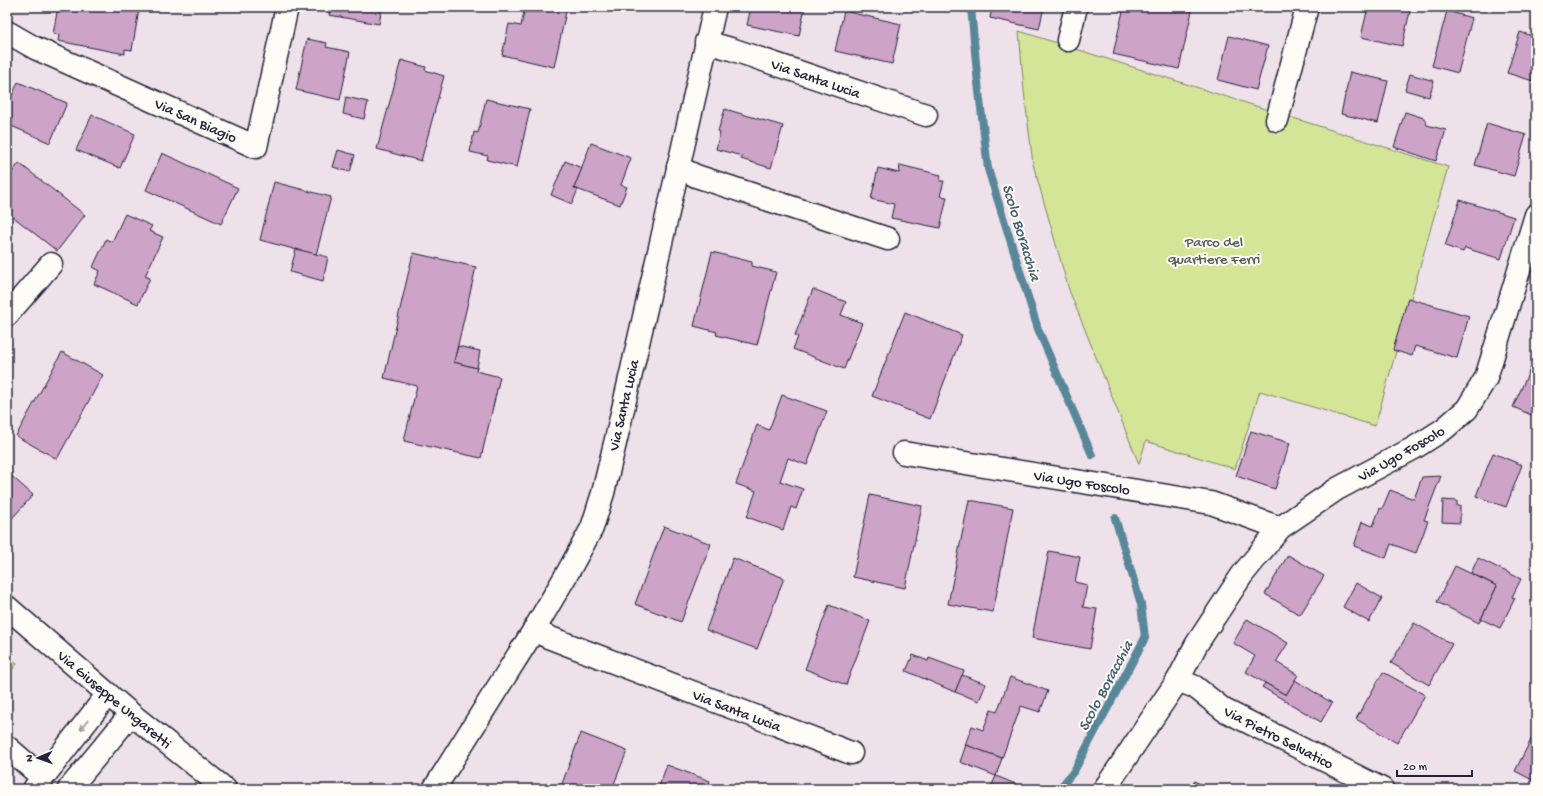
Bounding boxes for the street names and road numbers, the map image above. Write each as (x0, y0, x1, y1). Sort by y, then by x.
street label: Via Santa Lucia (767, 56, 863, 104)
street label: Via San Biagio (150, 95, 239, 148)
street label: Via Santa Lucia (605, 357, 644, 454)
street label: Via Ugo Foscolo (1355, 423, 1449, 487)
street label: Via Ugo Foscolo (1031, 467, 1131, 500)
street label: Via Giuseppe Ungaretti (52, 647, 175, 754)
street label: Via Santa Lucia (689, 686, 784, 737)
street label: Via Pietro Selvatico (1219, 703, 1336, 774)

